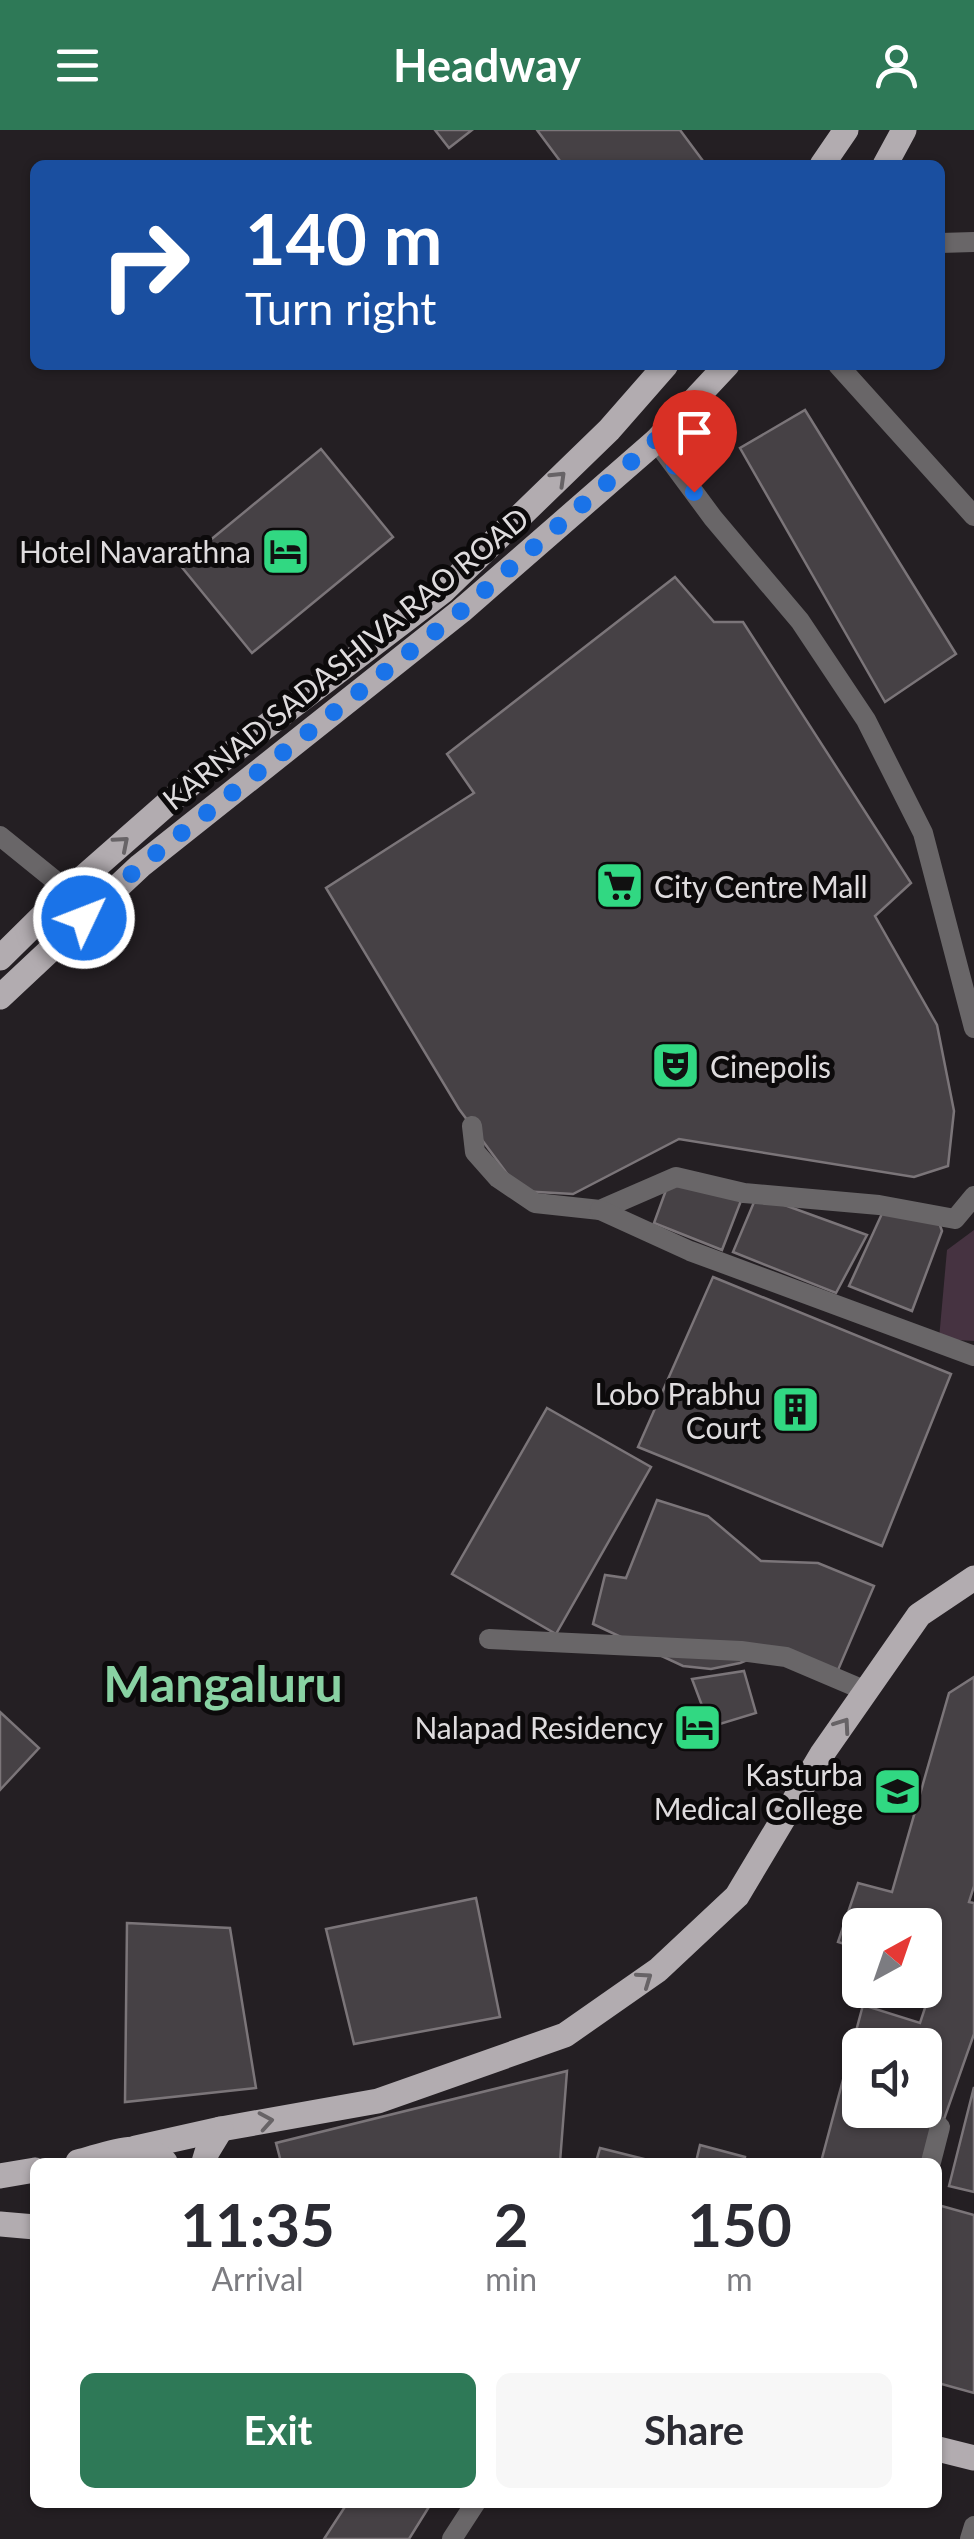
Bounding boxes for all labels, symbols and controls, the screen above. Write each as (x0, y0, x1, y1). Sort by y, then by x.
icon: menu (50, 38, 105, 93)
text: Headway (393, 38, 581, 92)
icon: person (869, 38, 924, 93)
text: 140 m (245, 196, 442, 280)
icon: right (80, 200, 210, 330)
text: Turn right (245, 281, 436, 335)
pin (652, 390, 737, 493)
icon: arrive (667, 405, 722, 460)
one-way arrow (547, 472, 565, 490)
street label: KARNAD SADASHIVA RAO ROAD (155, 499, 535, 817)
hotel icon: Hotel Navarathna (260, 525, 312, 577)
place label: Hotel Navarathna (19, 533, 251, 569)
one-way arrow (110, 837, 129, 855)
supermarket icon: City Centre Mall (593, 860, 645, 912)
position arrow (32, 866, 136, 970)
place label: City Centre Mall (654, 868, 868, 904)
theatre icon: Cinepolis (649, 1040, 701, 1092)
place label: Cinepolis (710, 1048, 831, 1084)
place label: Lobo Prabhu Court (595, 1375, 761, 1445)
building icon: Lobo Prabhu Court (770, 1384, 822, 1436)
district label: Mangaluru (103, 1653, 343, 1713)
hotel icon: Nalapad Residency (672, 1701, 724, 1753)
place label: Nalapad Residency (414, 1709, 664, 1745)
one-way arrow (831, 1717, 849, 1736)
place label: Kasturba Medical College (654, 1756, 863, 1826)
school or university icon: Kasturba Medical College (872, 1765, 924, 1817)
north arrow (842, 1908, 942, 2008)
map controls (842, 1908, 942, 2128)
one-way arrow (634, 1973, 652, 1990)
button: sound (842, 2028, 942, 2128)
one-way arrow (258, 2111, 274, 2132)
text: 11:35 (180, 2188, 335, 2260)
text: 2 (494, 2188, 529, 2260)
text: 150 (687, 2188, 792, 2260)
text: Arrival (211, 2259, 304, 2298)
text: min (485, 2259, 537, 2298)
text: m (726, 2259, 753, 2298)
button: Exit (80, 2373, 476, 2488)
button: Share (496, 2373, 892, 2488)

